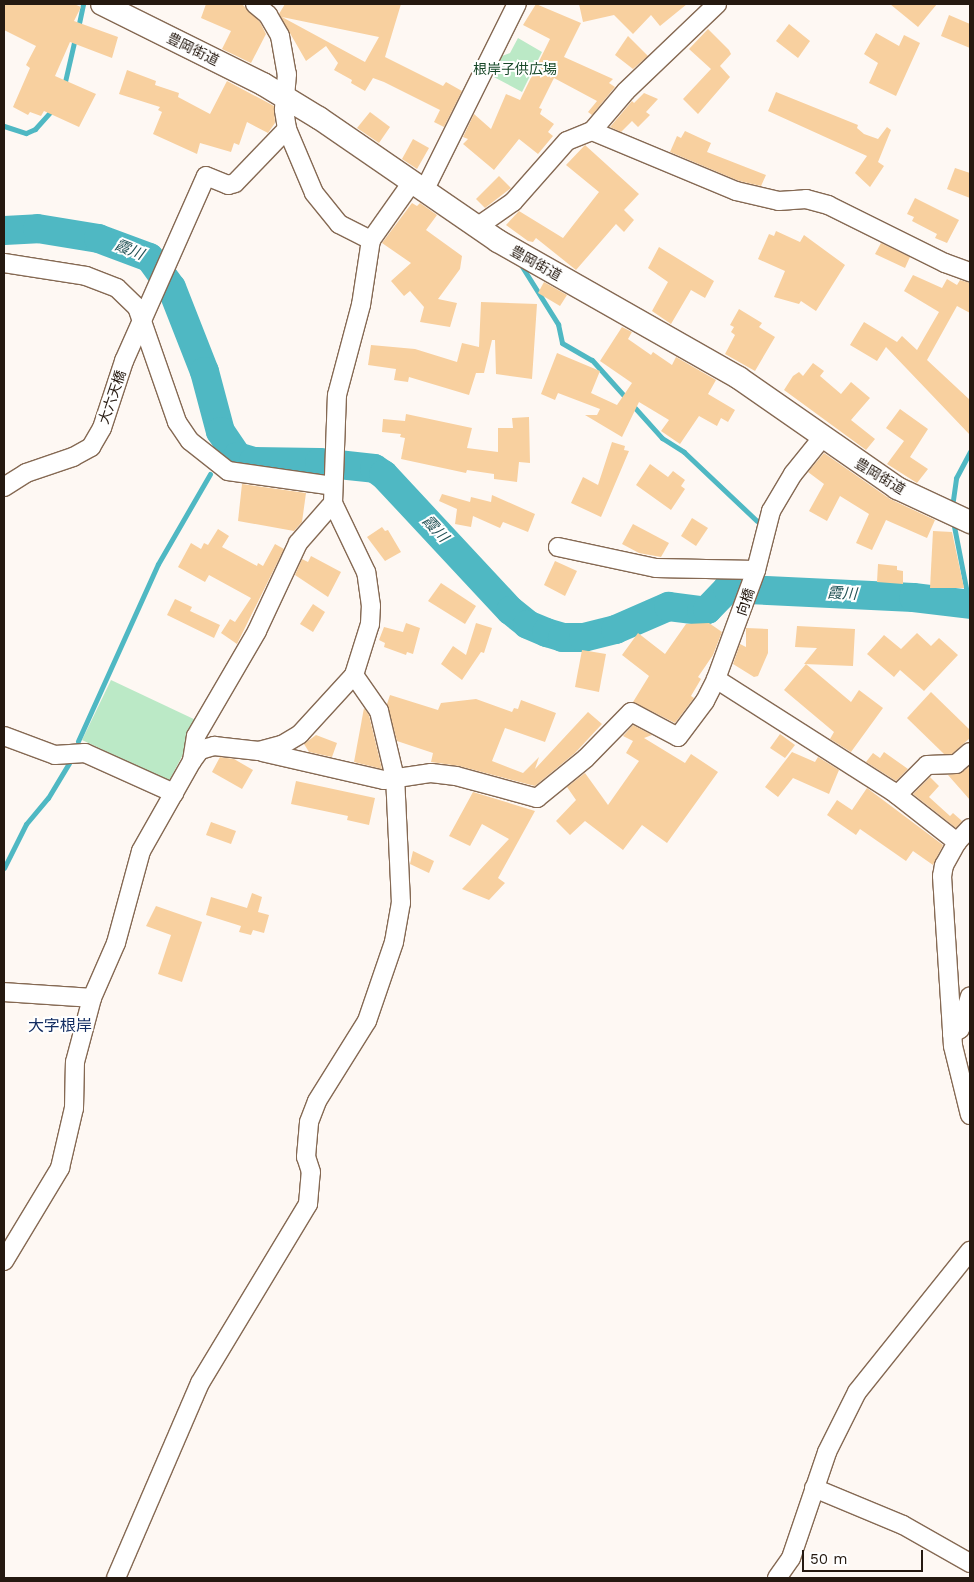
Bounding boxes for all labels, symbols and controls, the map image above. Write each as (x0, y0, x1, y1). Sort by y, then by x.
street label: 豊岡街道 (164, 29, 222, 69)
park label: 根岸子供広場 (473, 61, 557, 77)
water label: 霞川 (112, 236, 146, 264)
street label: 豊岡街道 (507, 242, 565, 284)
street label: 大六天橋 (95, 368, 129, 426)
street label: 豊岡街道 (852, 454, 908, 498)
water label: 霞川 (418, 512, 452, 546)
water label: 霞川 (827, 584, 857, 604)
street label: 向橋 (732, 586, 758, 618)
district label: 大字根岸 (28, 1016, 92, 1036)
scale bar (804, 1540, 925, 1572)
text: 50 m (810, 1550, 847, 1568)

